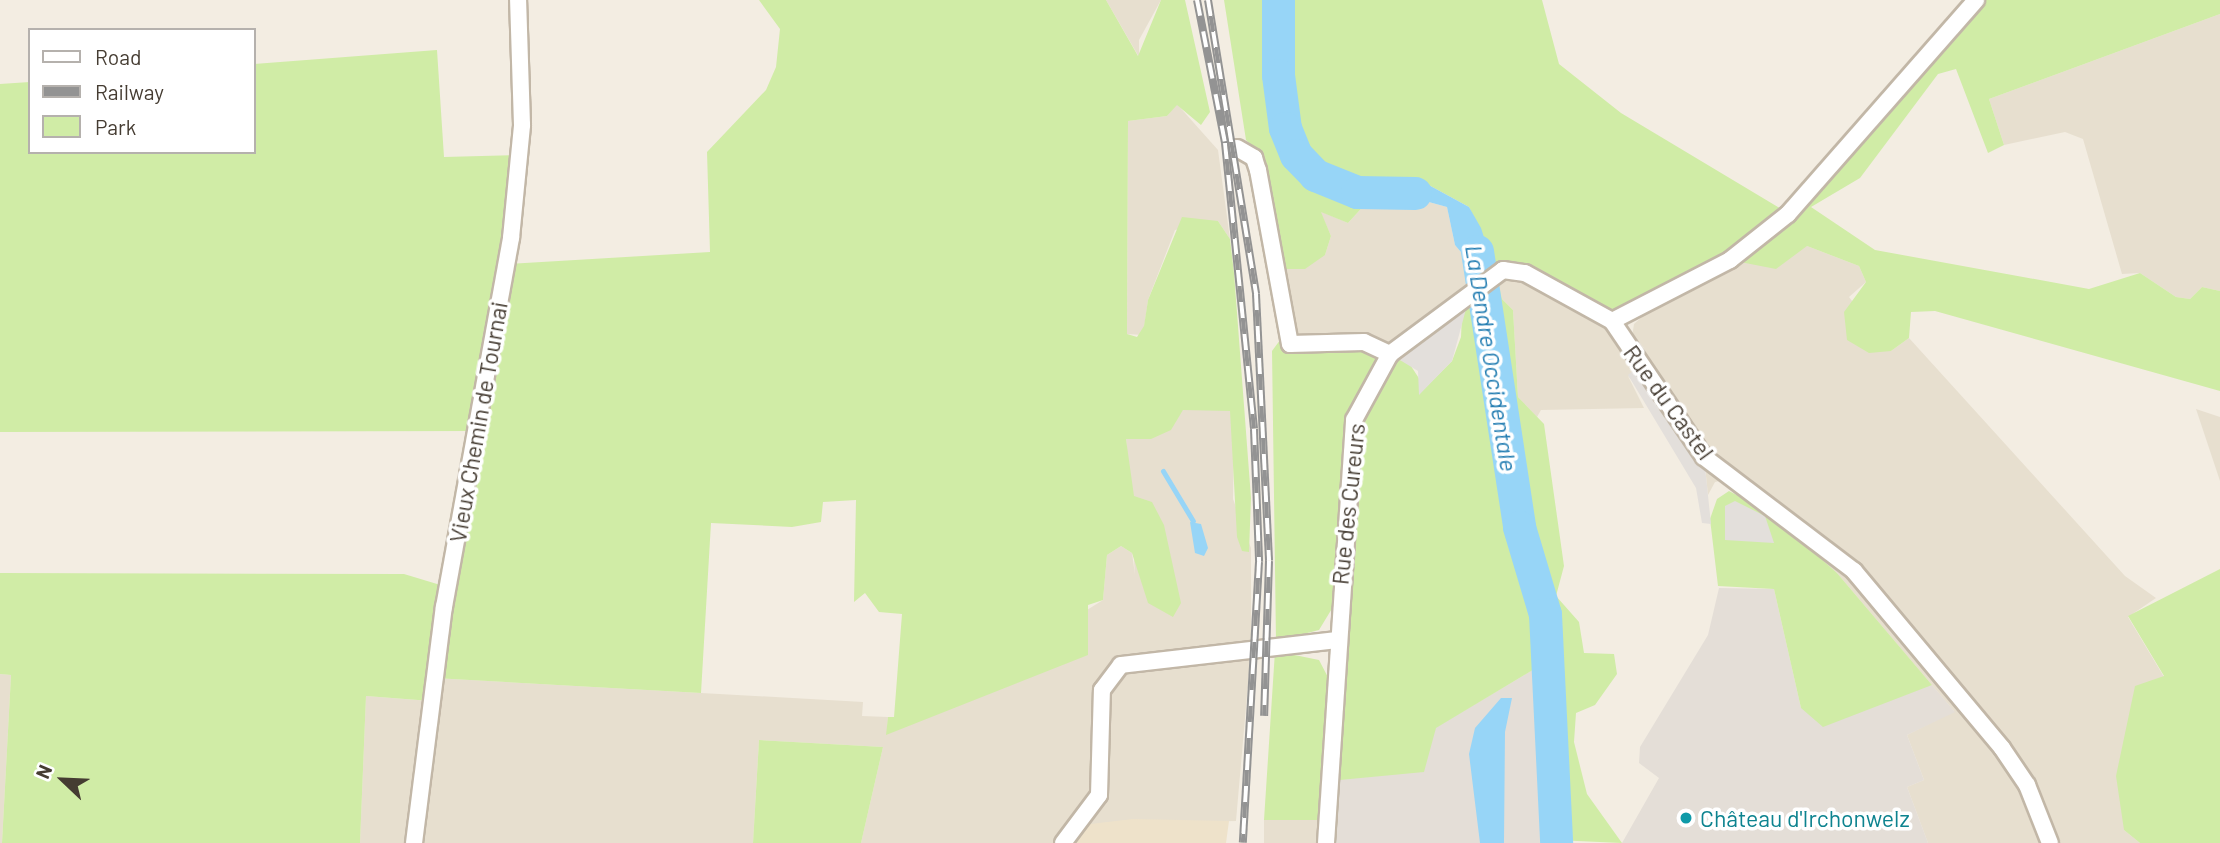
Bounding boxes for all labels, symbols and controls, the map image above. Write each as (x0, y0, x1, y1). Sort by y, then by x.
legend (28, 28, 256, 154)
text: Road (95, 44, 141, 69)
text: Railway (95, 79, 164, 104)
text: Park (95, 114, 136, 139)
water label: La Dendre Occidentale (1460, 243, 1524, 473)
street label: Vieux Chemin de Tournai (443, 299, 513, 545)
street label: Rue du Castel (1618, 339, 1720, 465)
street label: Rue des Cureurs (1326, 422, 1370, 586)
north arrow (28, 745, 98, 815)
text: N (30, 761, 56, 782)
place label: Château d'Irchonwelz (1700, 804, 1910, 832)
marker: Château d'Irchonwelz (1678, 810, 1694, 826)

